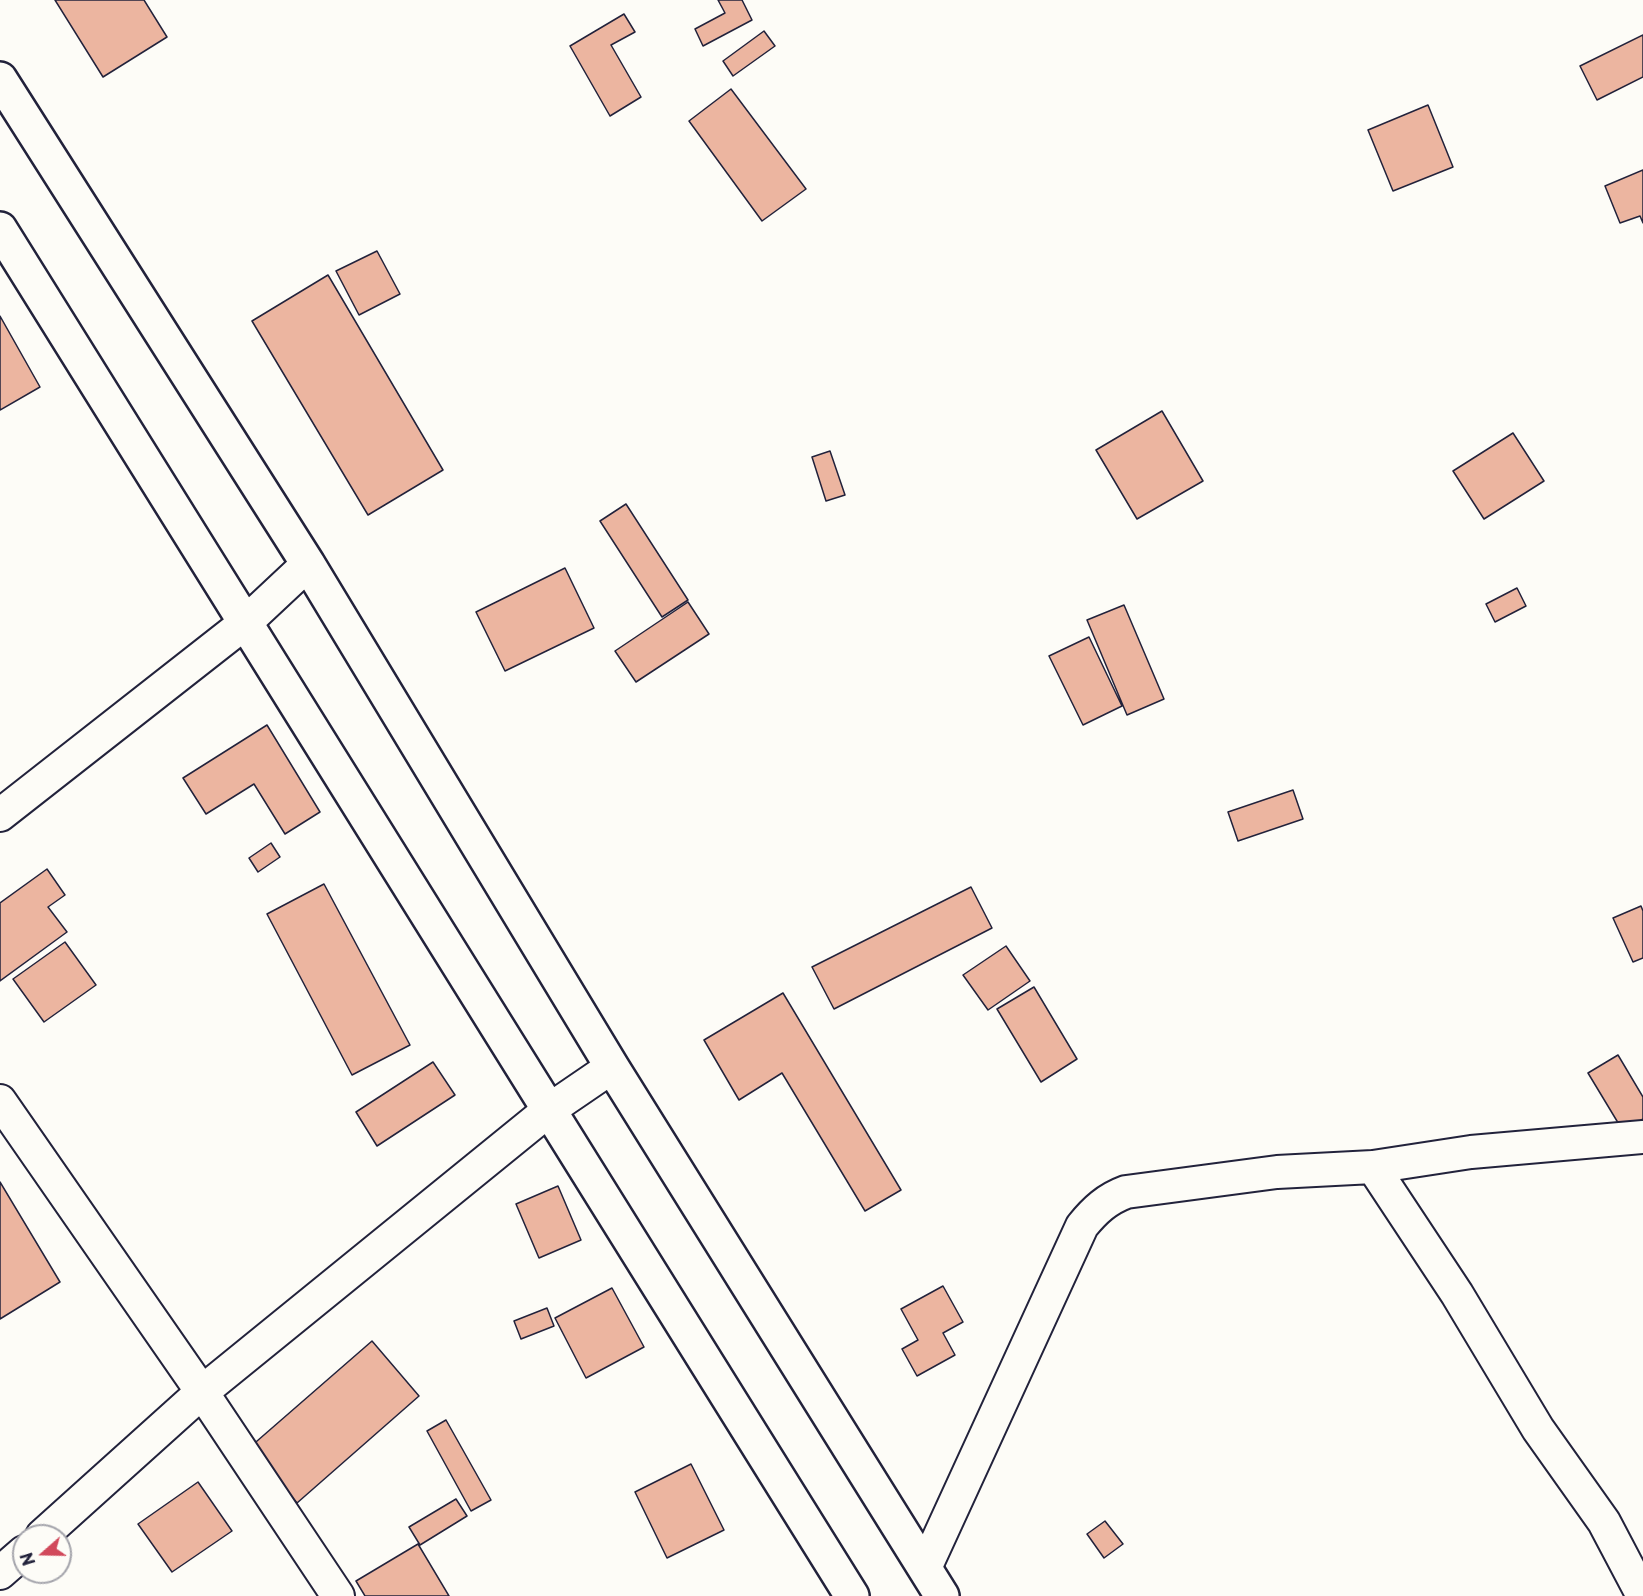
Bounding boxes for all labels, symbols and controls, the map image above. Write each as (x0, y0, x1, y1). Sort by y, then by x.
north arrow (12, 1524, 72, 1584)
text: N (14, 1549, 40, 1570)

